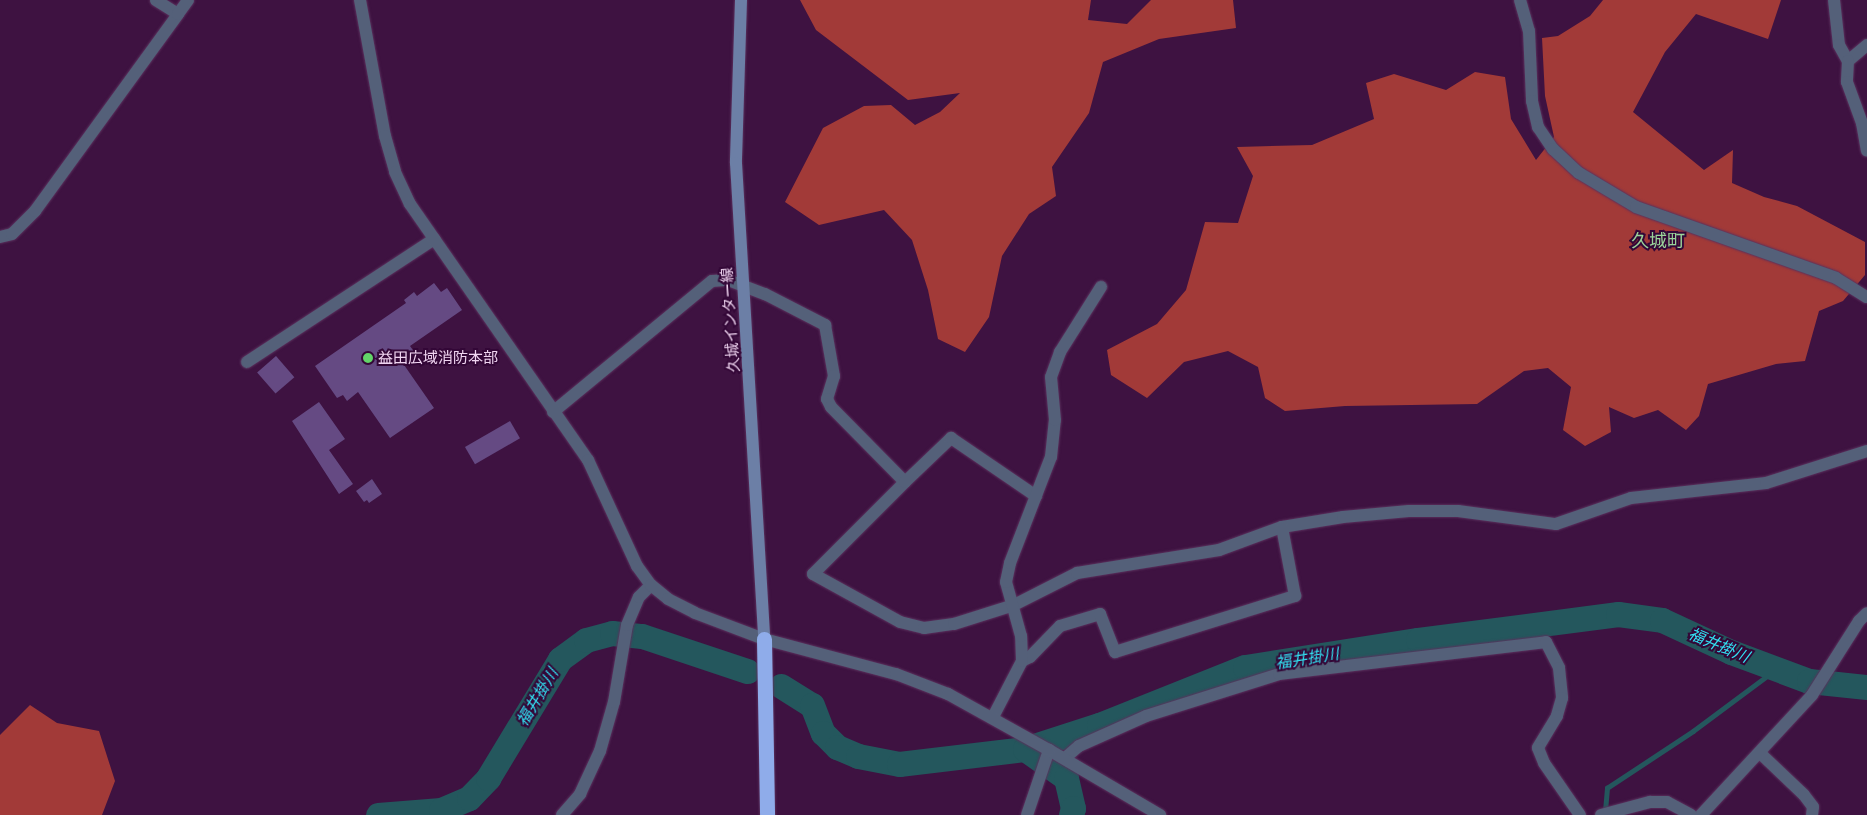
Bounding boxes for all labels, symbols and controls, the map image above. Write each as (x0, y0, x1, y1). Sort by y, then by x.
district label: 久城町 (1631, 230, 1685, 252)
street label: 久城インター線 (717, 267, 743, 373)
place label: 益田広域消防本部 (378, 349, 498, 367)
marker: 益田広域消防本部 (362, 352, 374, 364)
water label: 福井掛川 (1686, 624, 1752, 666)
water label: 福井掛川 (1274, 644, 1340, 672)
water label: 福井掛川 (512, 665, 562, 729)

